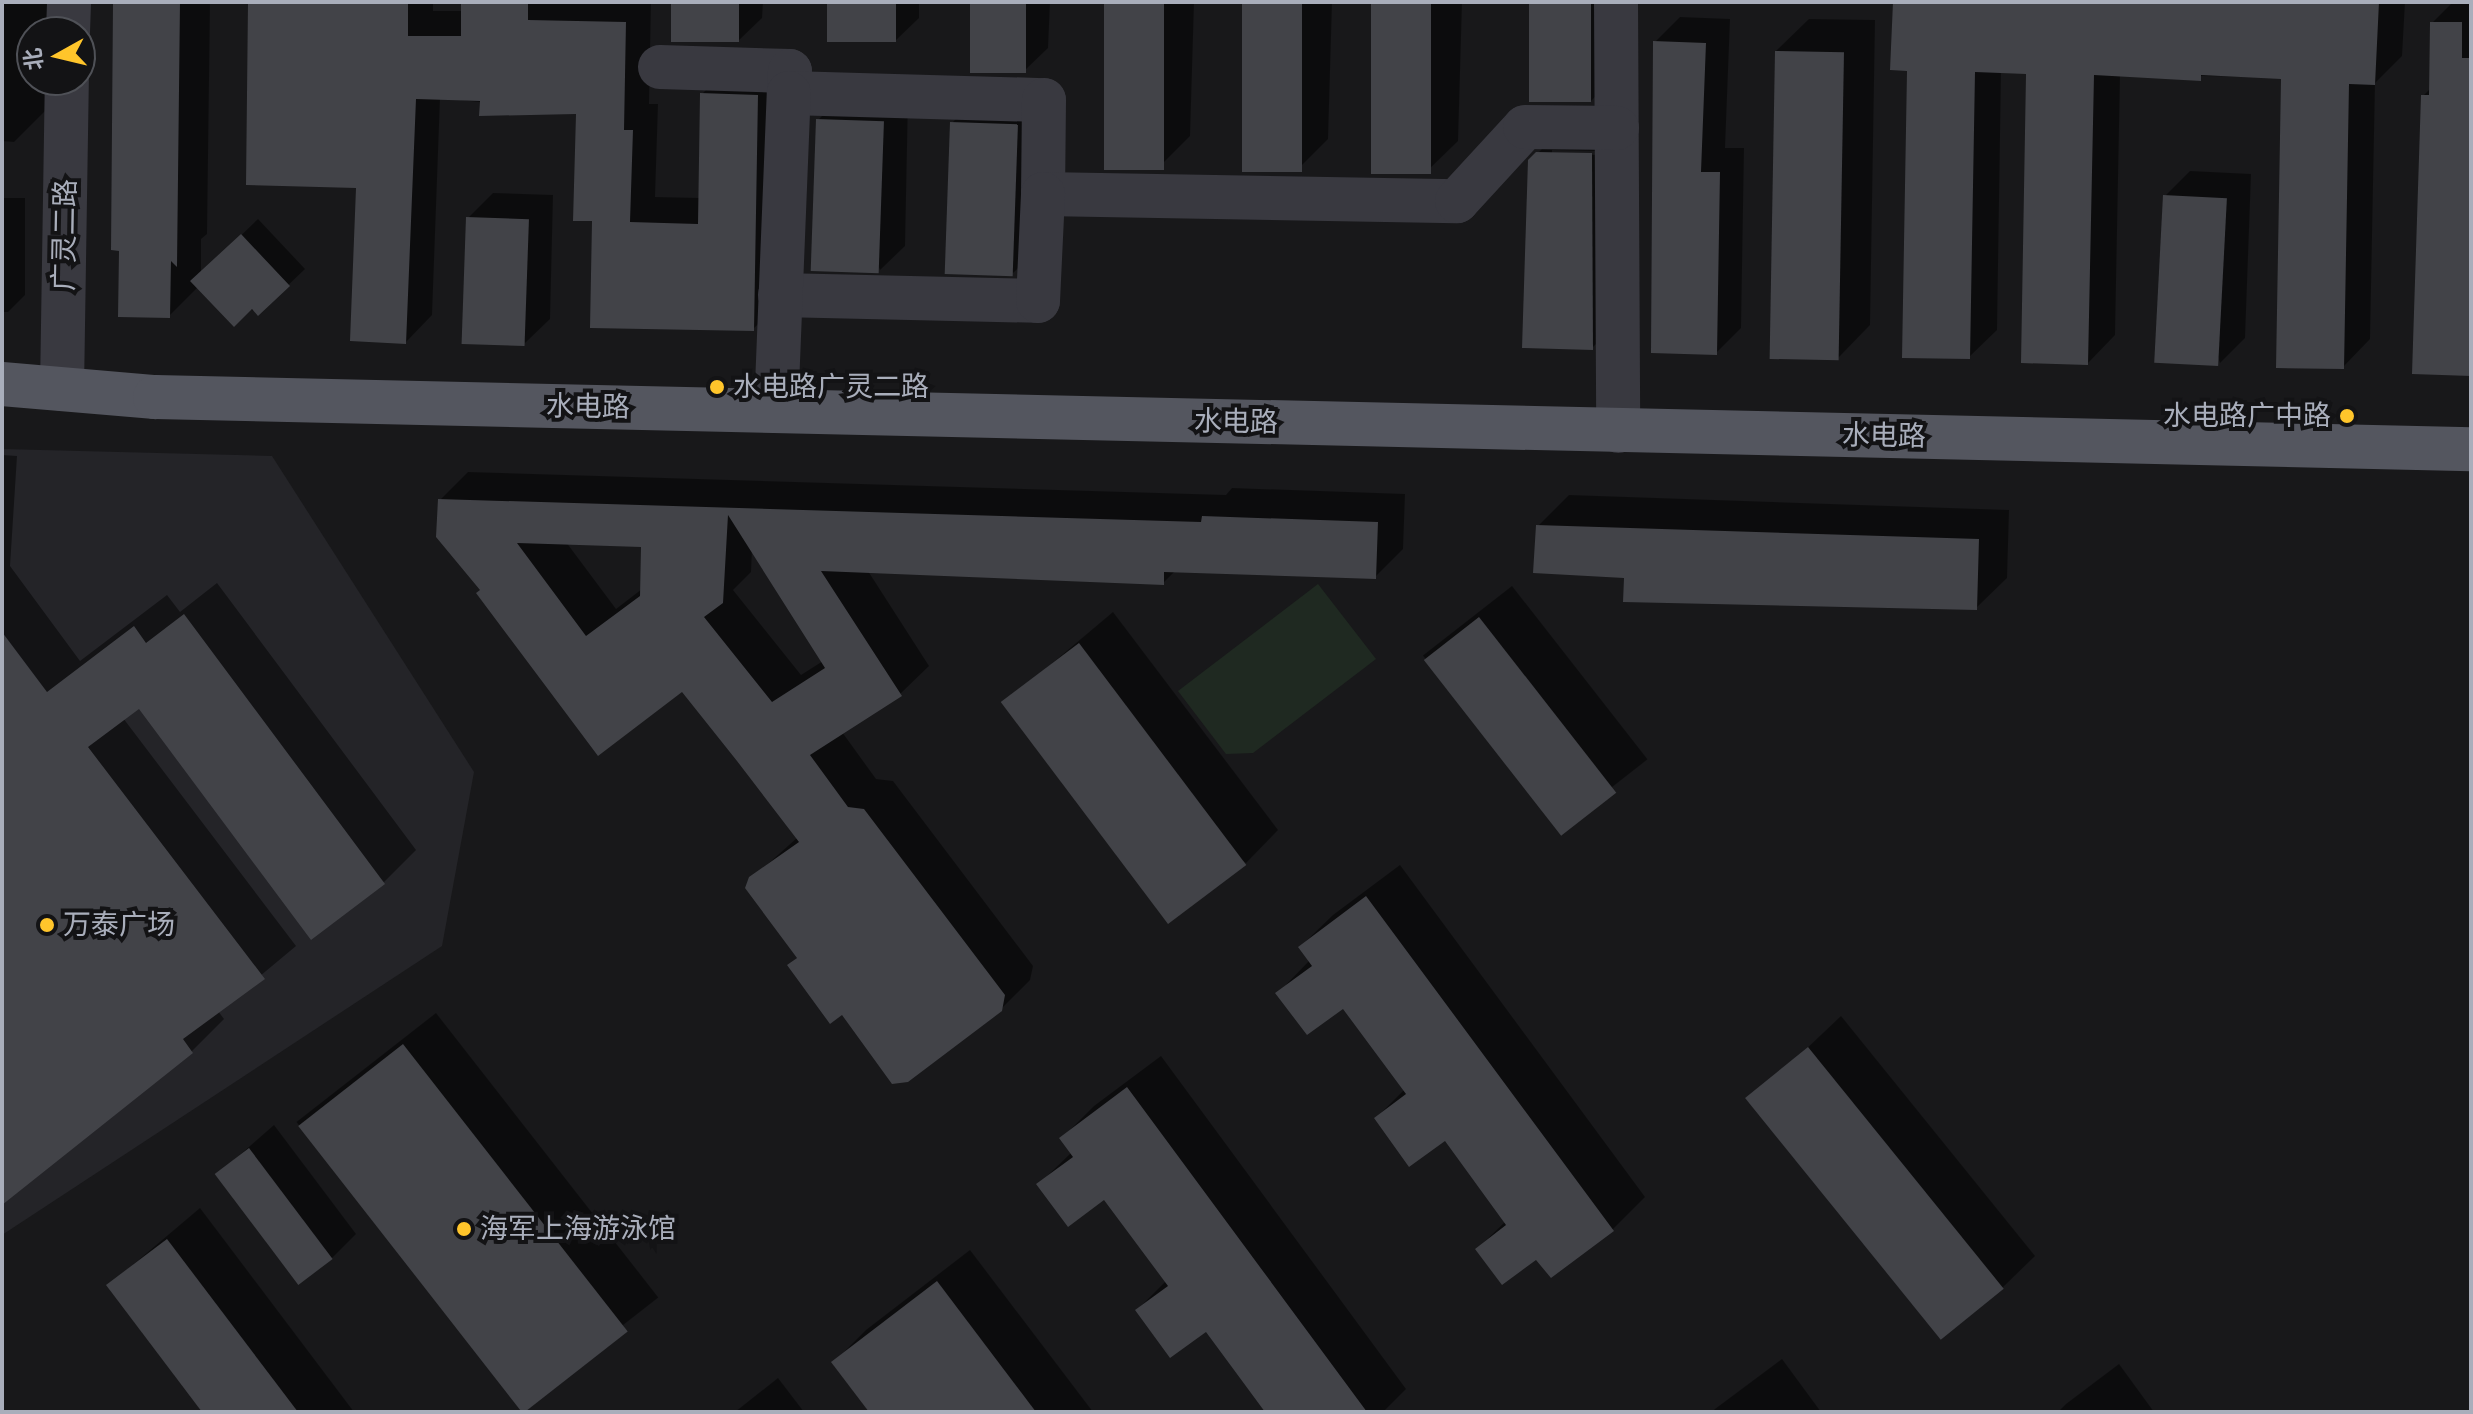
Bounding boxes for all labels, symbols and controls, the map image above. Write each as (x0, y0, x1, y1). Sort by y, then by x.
north arrow (16, 16, 96, 96)
text: 北 (20, 46, 48, 72)
street label: 广灵二路 (47, 179, 83, 291)
place label: 水电路广灵二路 (733, 370, 929, 404)
marker: 水电路广灵二路 (708, 378, 726, 396)
street label: 水电路 (546, 389, 630, 425)
place label: 水电路广中路 (2163, 399, 2331, 433)
street label: 水电路 (1194, 404, 1278, 440)
marker: 水电路广中路 (2338, 407, 2356, 425)
street label: 水电路 (1842, 418, 1926, 454)
place label: 万泰广场 (63, 908, 175, 942)
marker: 万泰广场 (38, 916, 56, 934)
place label: 海军上海游泳馆 (480, 1212, 676, 1246)
marker: 海军上海游泳馆 (455, 1220, 473, 1238)

